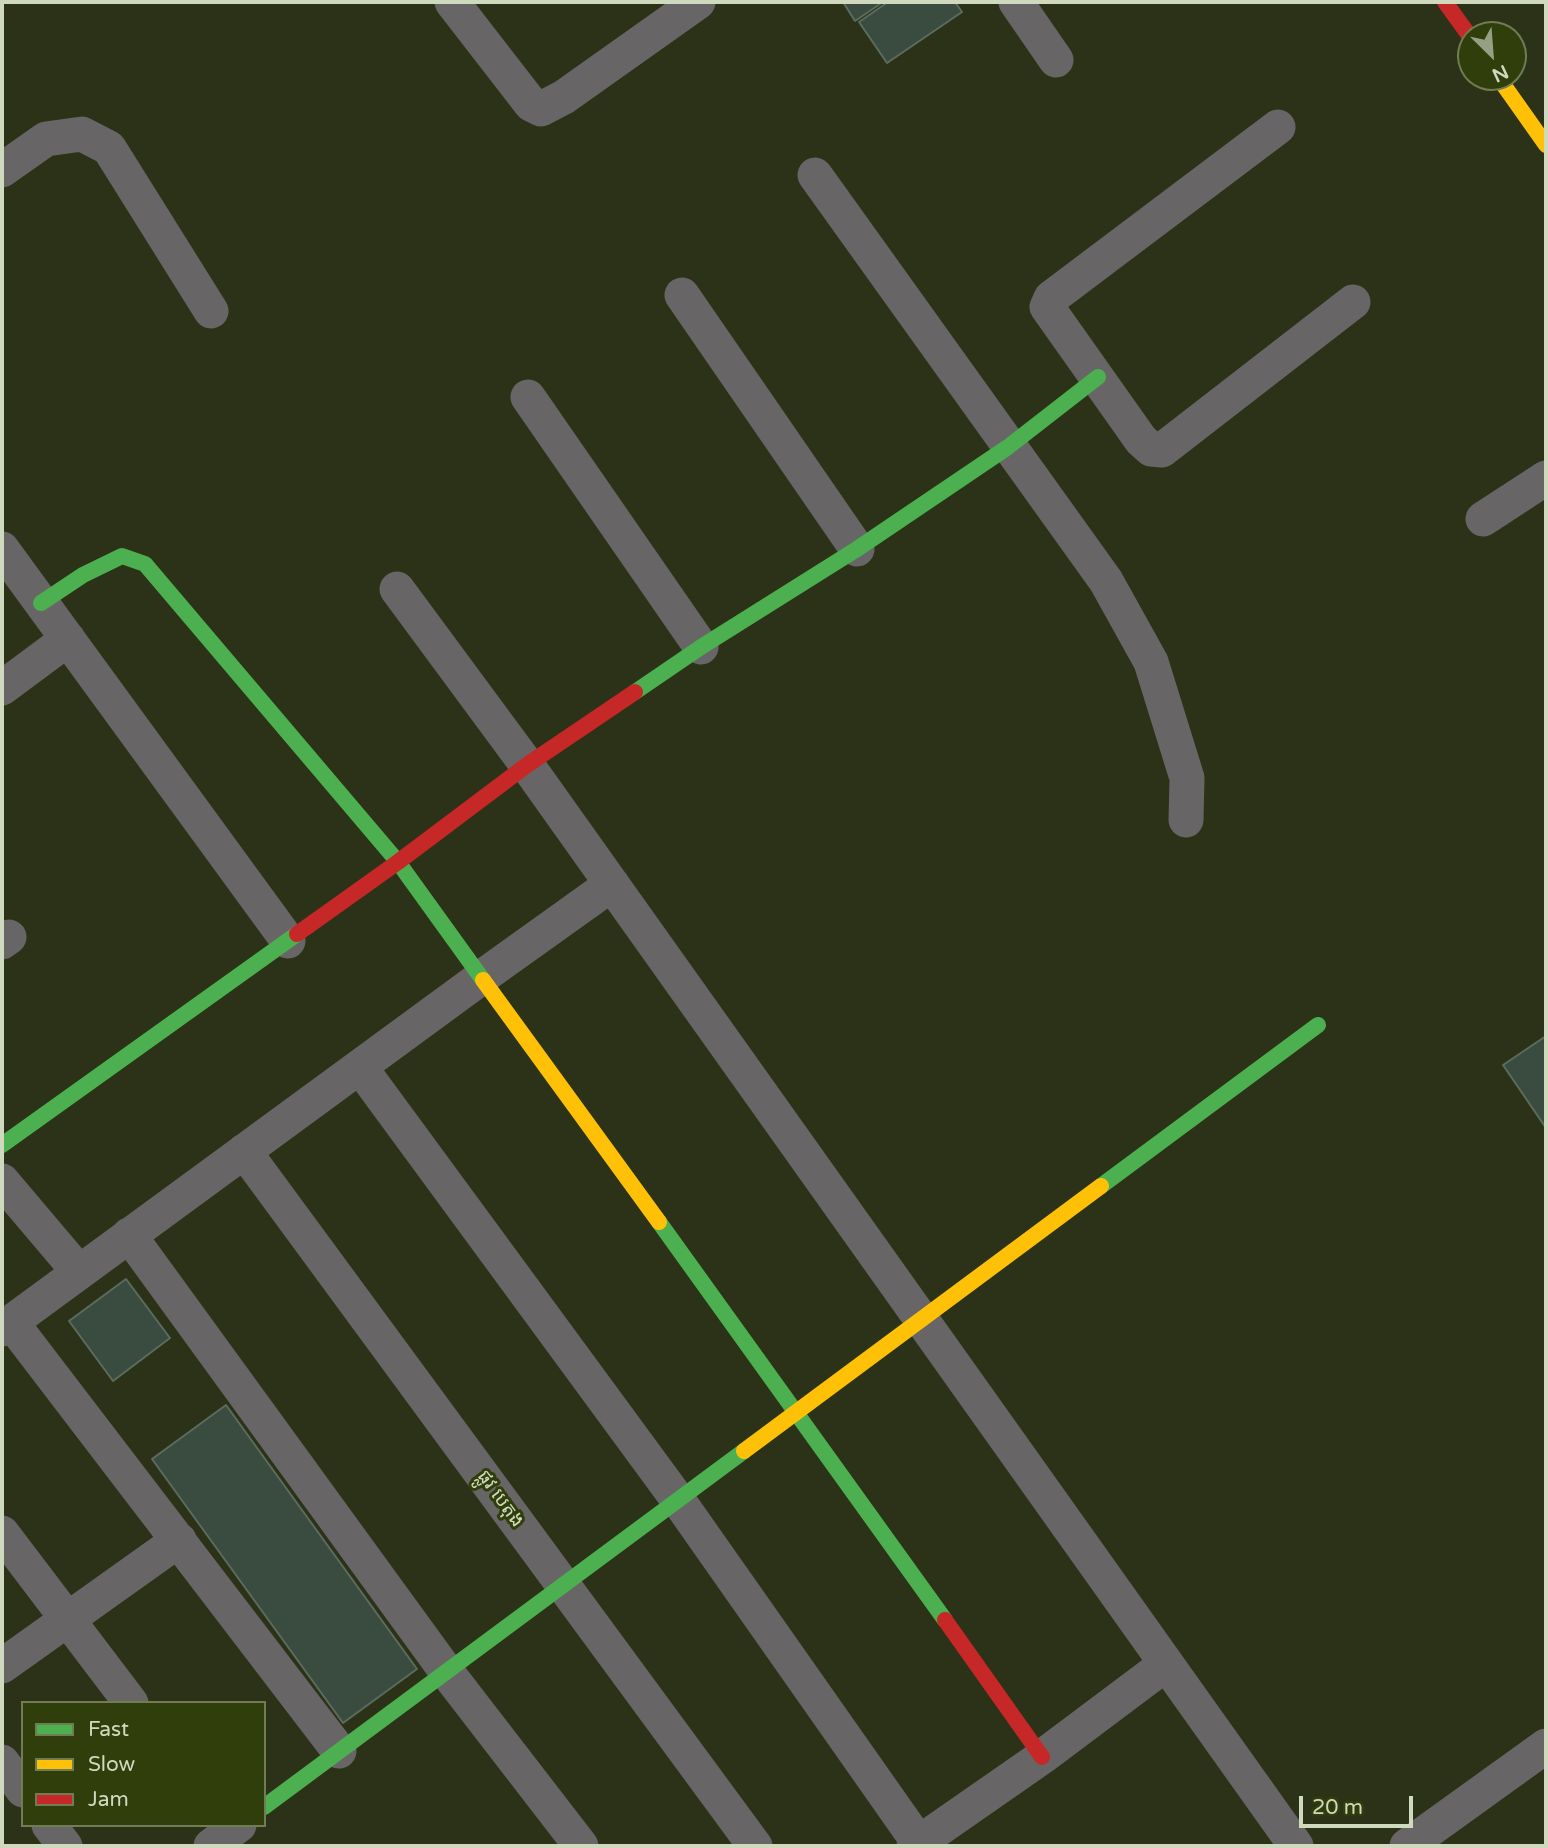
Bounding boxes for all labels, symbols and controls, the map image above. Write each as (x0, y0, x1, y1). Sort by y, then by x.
north arrow (1457, 21, 1527, 91)
text: N (1488, 60, 1512, 86)
street label: ផ្លូវ បេតុង (472, 1466, 528, 1532)
legend (21, 1701, 266, 1827)
text: Fast (88, 1717, 129, 1742)
text: Slow (88, 1752, 135, 1777)
scale bar (1303, 1782, 1417, 1826)
text: Jam (88, 1787, 129, 1812)
text: 20 m (1312, 1795, 1363, 1820)

